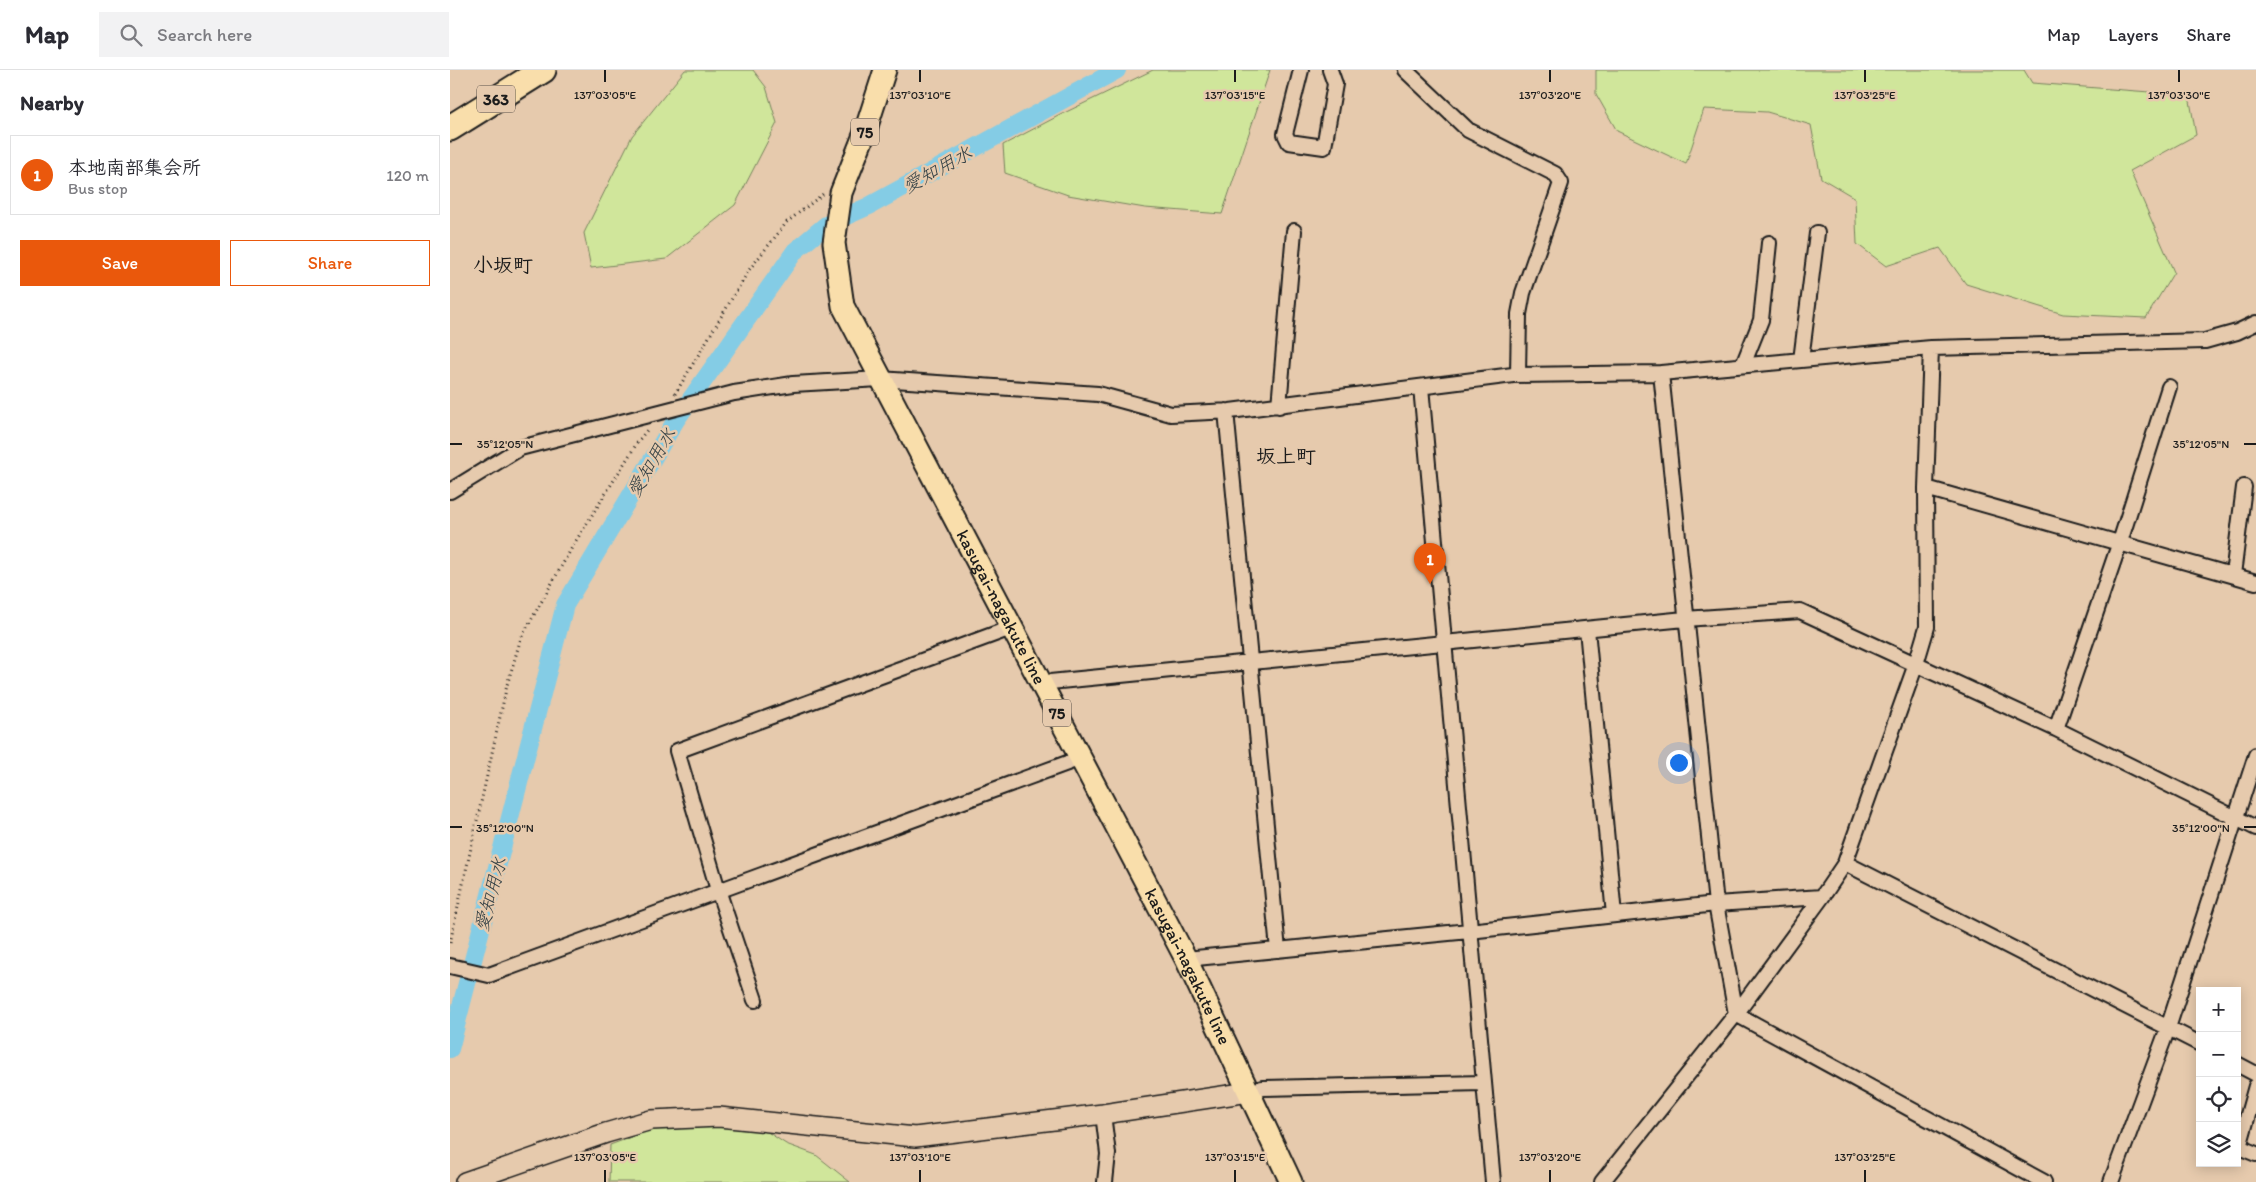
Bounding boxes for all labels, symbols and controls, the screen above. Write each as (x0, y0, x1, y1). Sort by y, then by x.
search box (99, 12, 449, 57)
text: Map (25, 20, 69, 49)
icon: search (117, 21, 145, 49)
text: Search here (157, 23, 252, 46)
text: Map (2047, 24, 2080, 46)
text: Layers (2108, 24, 2158, 46)
text: Share (2186, 24, 2231, 46)
road number: 363 (477, 85, 515, 112)
text: 137°03'05"E (574, 88, 637, 102)
text: 137°03'10"E (889, 88, 951, 102)
text: 137°03'15"E (1205, 88, 1266, 102)
text: 137°03'20"E (1519, 88, 1582, 102)
text: 137°03'25"E (1834, 88, 1896, 102)
text: 137°03'30"E (2148, 88, 2211, 102)
text: Nearby (20, 90, 84, 115)
road number: 75 (851, 118, 879, 146)
water label: 愛知用水 (898, 141, 976, 198)
text: 本地南部集会所 (68, 156, 201, 179)
text: 1 (33, 166, 41, 185)
text: 120 m (386, 166, 429, 185)
text: Bus stop (68, 179, 128, 198)
button: Save (20, 240, 220, 286)
button: Share (230, 240, 430, 286)
district label: 小坂町 (473, 253, 533, 277)
water label: 愛知用水 (622, 424, 681, 501)
text: 35°12'05"N (477, 437, 533, 451)
text: 35°12'05"N (2173, 437, 2229, 451)
district label: 坂上町 (1256, 444, 1316, 468)
street label: kasugai-nagakute line (952, 526, 1051, 688)
pin: 1 (1414, 543, 1446, 584)
road number: 75 (1043, 700, 1071, 726)
your location (1666, 750, 1692, 776)
text: 35°12'00"N (476, 821, 534, 835)
text: 35°12'00"N (2172, 821, 2230, 835)
water label: 愛知用水 (470, 854, 511, 934)
street label: kasugai-nagakute line (1140, 885, 1236, 1048)
map controls (2196, 987, 2241, 1167)
button: + (2196, 987, 2241, 1032)
button: − (2196, 1032, 2241, 1077)
button: locate (2196, 1077, 2241, 1122)
button: layers (2196, 1122, 2241, 1167)
text: 137°03'05"E (574, 1150, 637, 1164)
text: 137°03'10"E (889, 1150, 951, 1164)
text: 137°03'15"E (1205, 1150, 1266, 1164)
text: 137°03'20"E (1519, 1150, 1582, 1164)
text: 137°03'25"E (1834, 1150, 1896, 1164)

